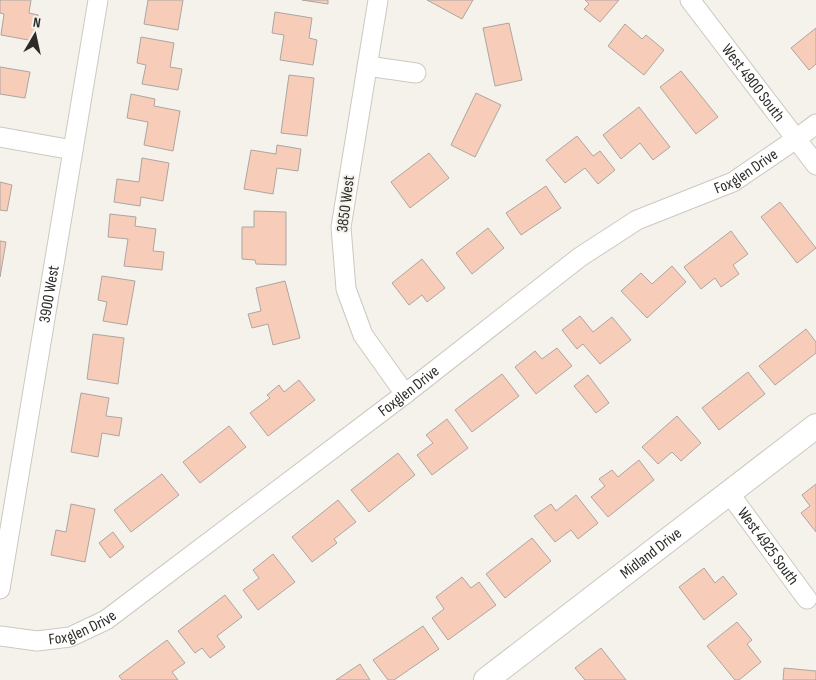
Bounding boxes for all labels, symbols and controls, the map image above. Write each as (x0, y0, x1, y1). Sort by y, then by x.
north arrow (10, 10, 60, 60)
text: N (32, 14, 42, 32)
street label: West 4900 South (718, 40, 789, 125)
street label: Foxglen Drive (711, 145, 781, 198)
street label: 3850 West (333, 174, 359, 233)
street label: 3900 West (35, 264, 63, 324)
street label: Foxglen Drive (375, 361, 443, 420)
street label: West 4925 South (733, 504, 803, 588)
street label: Midland Drive (616, 524, 685, 583)
street label: Foxglen Drive (48, 606, 120, 649)

